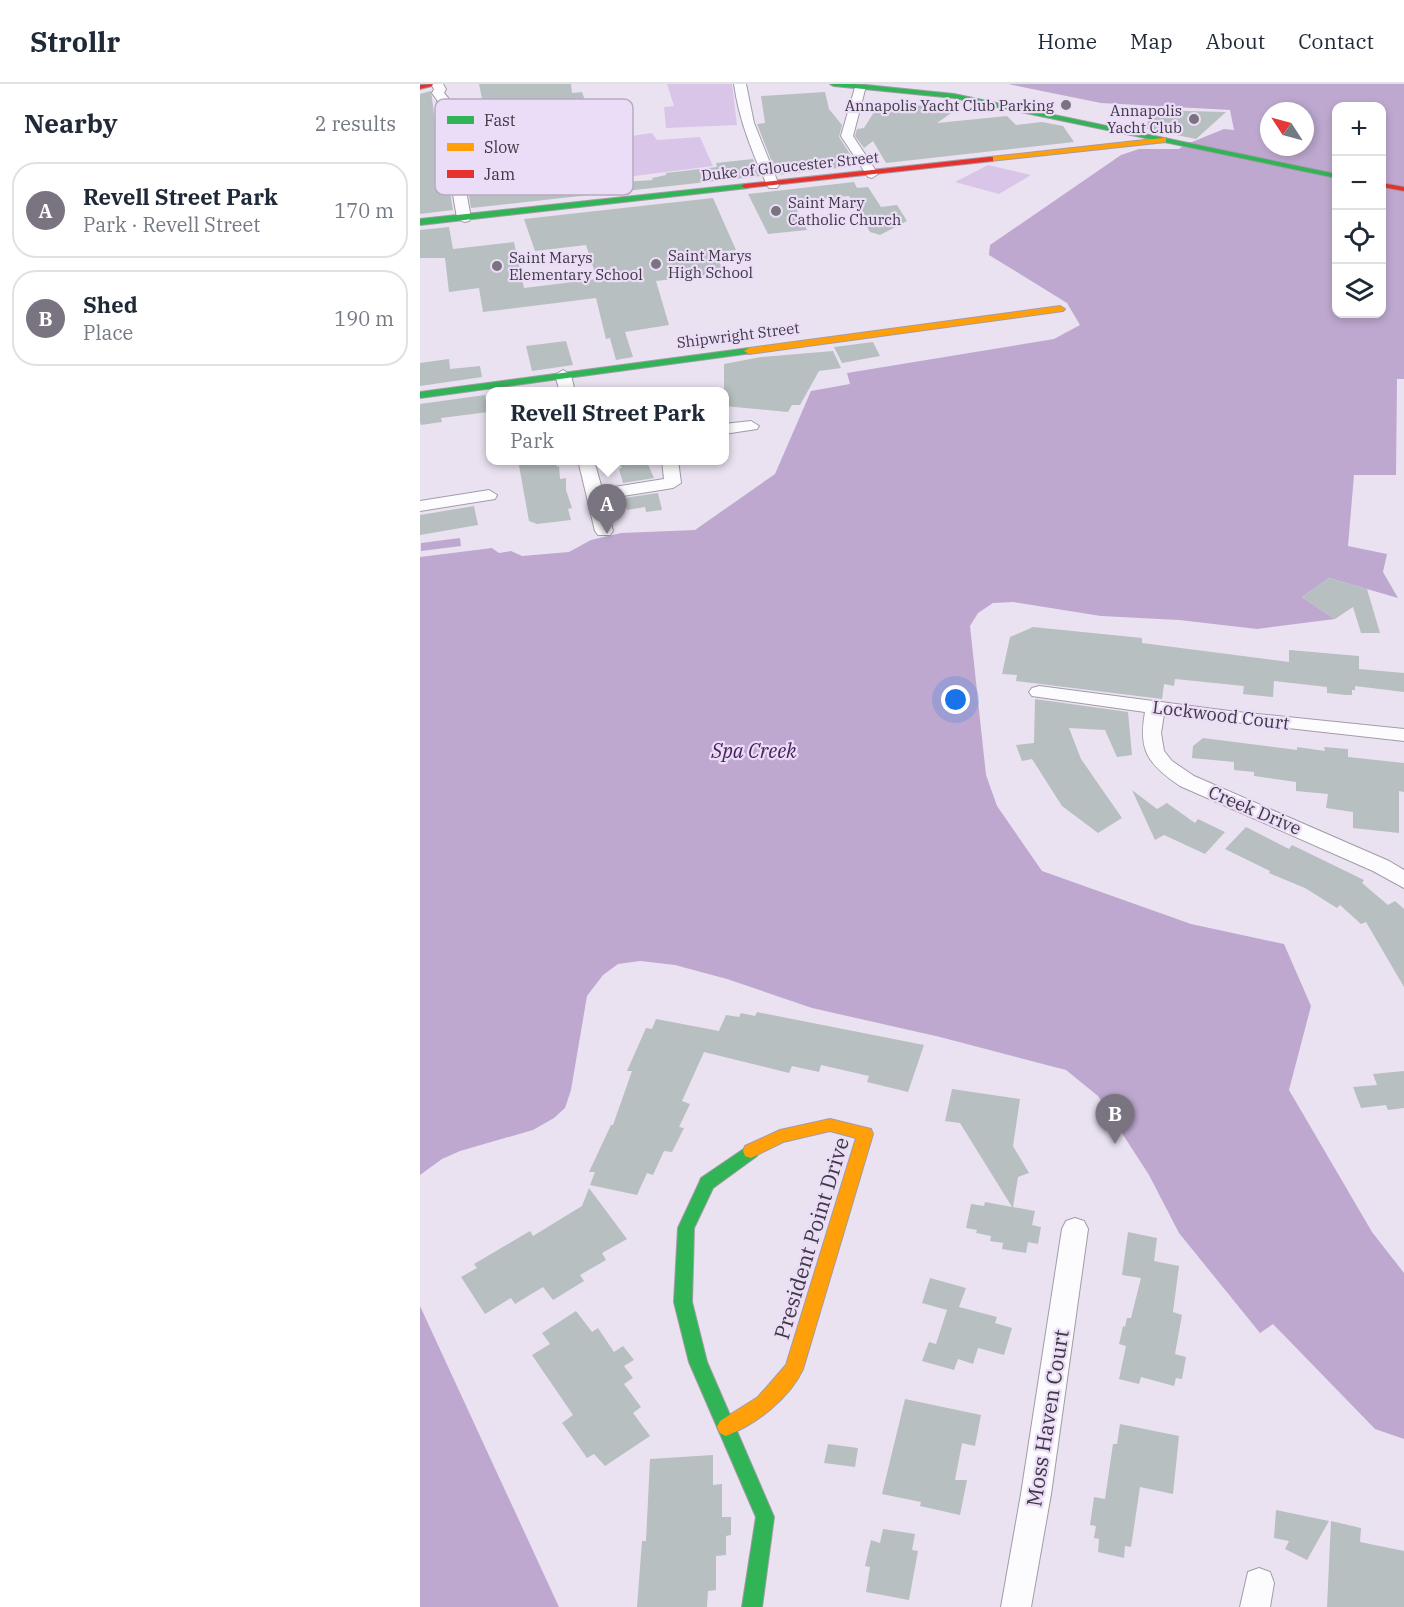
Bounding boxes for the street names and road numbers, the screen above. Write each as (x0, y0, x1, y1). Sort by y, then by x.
street label: Duke of Gloucester Street (700, 147, 880, 185)
street label: Shipwright Street (676, 318, 800, 352)
street label: Lockwood Court (1151, 695, 1291, 735)
street label: Creek Drive (1205, 780, 1305, 840)
street label: President Point Drive (767, 1134, 855, 1342)
street label: Moss Haven Court (1019, 1327, 1075, 1509)

